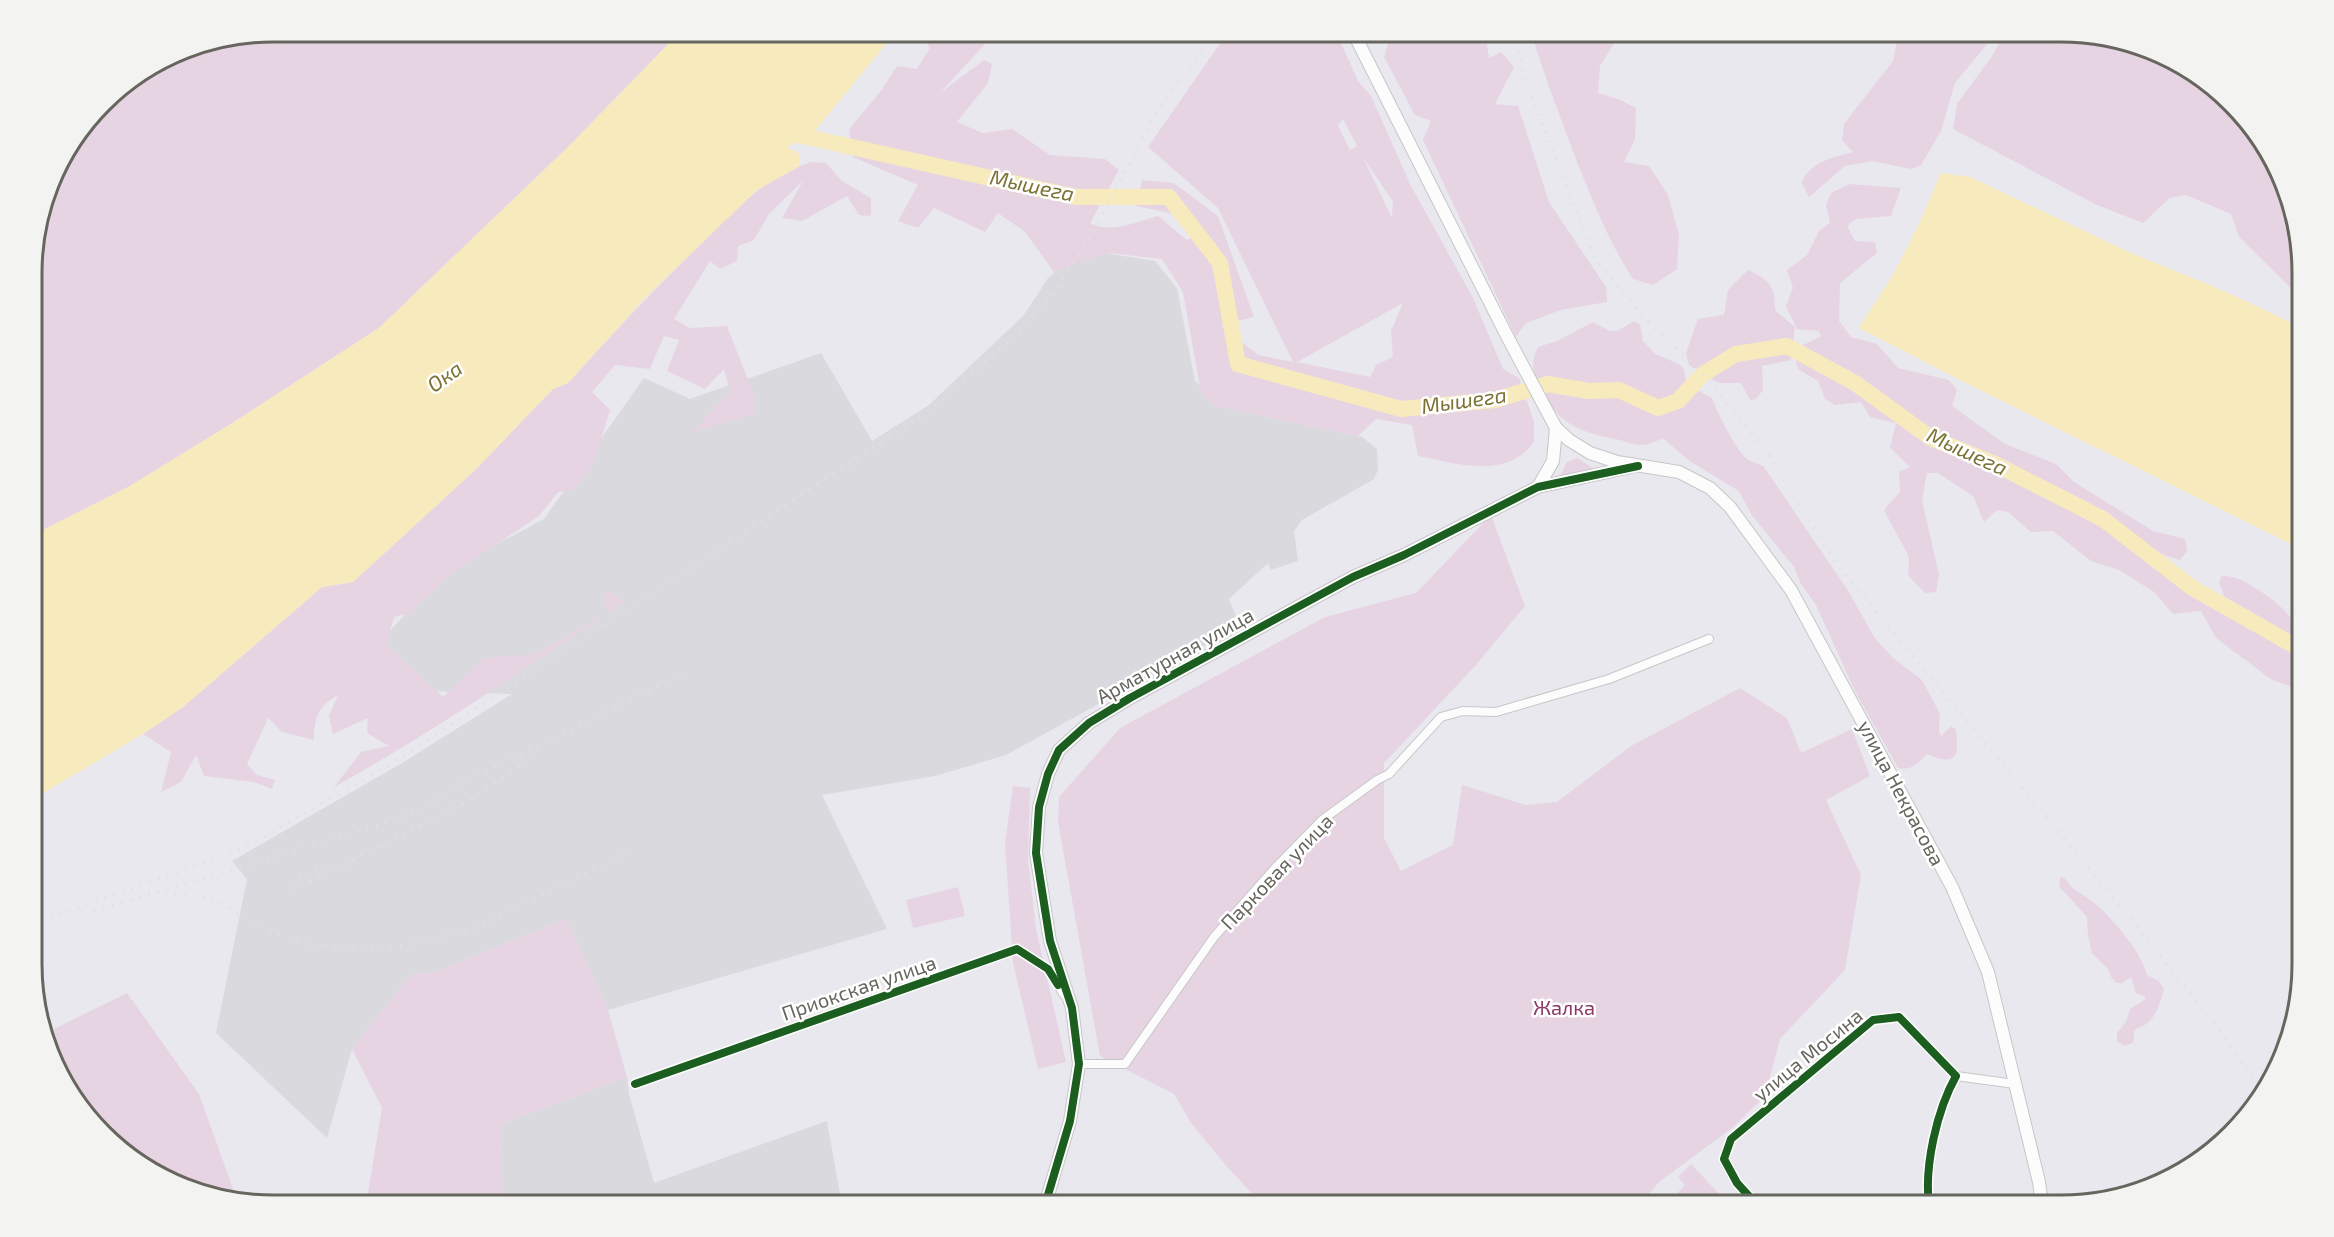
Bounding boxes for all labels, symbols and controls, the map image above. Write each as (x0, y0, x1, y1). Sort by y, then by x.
water label: Мышега (988, 163, 1077, 206)
water label: Ока (422, 355, 467, 397)
water label: Мышега (1420, 381, 1508, 418)
water label: Мышега (1924, 421, 2012, 480)
street label: Арматурная улица (1092, 602, 1258, 709)
street label: улица Некрасова (1853, 716, 1950, 870)
street label: Парковая улица (1215, 808, 1338, 935)
street label: Приокская улица (778, 949, 939, 1026)
park label: Жалка (1533, 995, 1595, 1019)
street label: улица Мосина (1748, 1003, 1867, 1106)

